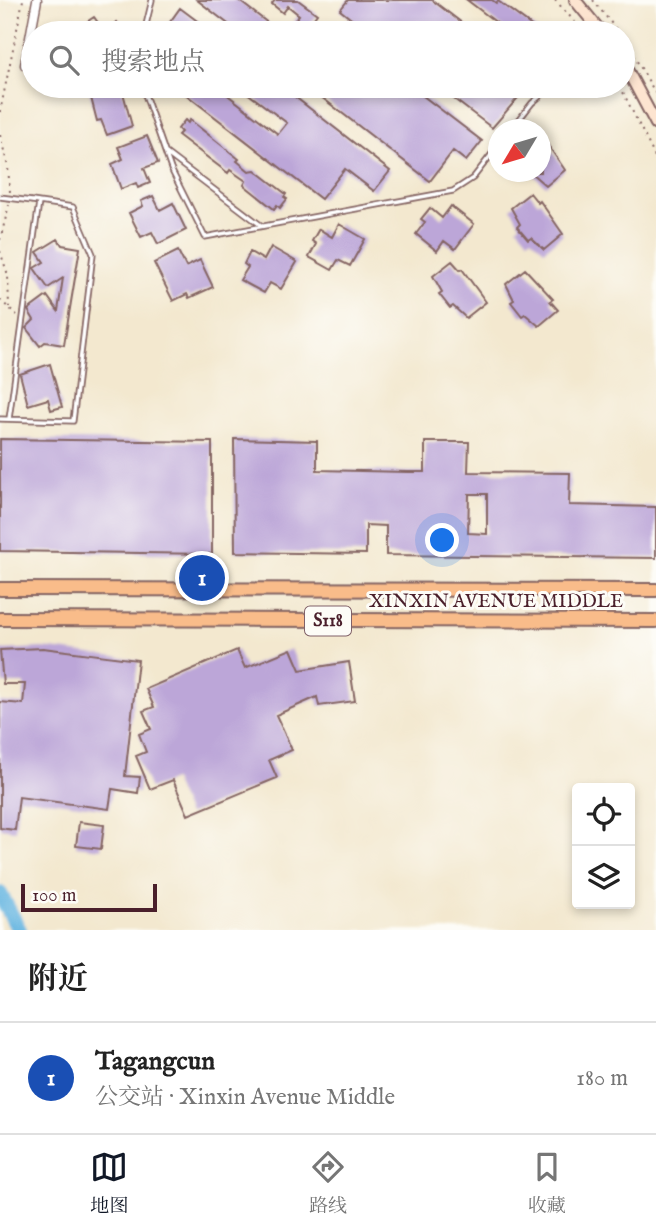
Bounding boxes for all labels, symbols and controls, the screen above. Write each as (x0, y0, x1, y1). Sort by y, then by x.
search box (21, 21, 635, 98)
icon: search (45, 41, 83, 79)
text: 搜索地点 (101, 46, 205, 79)
north arrow (488, 119, 551, 182)
your location (425, 523, 459, 557)
pin: 1 (179, 552, 225, 604)
street label: XINXIN AVENUE MIDDLE (369, 590, 623, 614)
road number: S118 (305, 606, 351, 636)
map controls (572, 783, 635, 909)
button: locate (572, 783, 635, 846)
button: layers (572, 846, 635, 909)
scale bar (21, 881, 158, 913)
text: 100 m (32, 884, 76, 908)
text: 附近 (28, 961, 88, 999)
text: Tagangcun (95, 1045, 215, 1078)
text: 1 (47, 1064, 55, 1093)
text: 180 m (576, 1064, 628, 1093)
text: 公交站 · Xinxin Avenue Middle (95, 1083, 395, 1112)
tab: 地图 (90, 1148, 128, 1219)
tab: 路线 (309, 1148, 347, 1219)
tab: 收藏 (528, 1148, 566, 1219)

